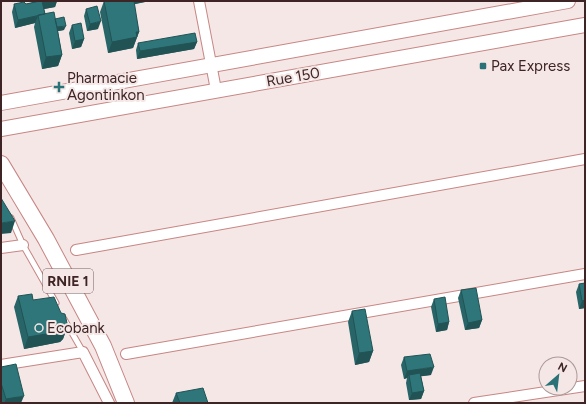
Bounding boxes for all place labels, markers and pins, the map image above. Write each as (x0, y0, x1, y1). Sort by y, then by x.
place label: Pax Express (491, 57, 570, 75)
marker: Pax Express (478, 61, 488, 71)
place label: Pharmacie Agontinkon (67, 69, 145, 104)
marker: Pharmacie Agontinkon (54, 82, 64, 92)
place label: Ecobank (47, 319, 106, 337)
marker: Ecobank (34, 323, 44, 333)

